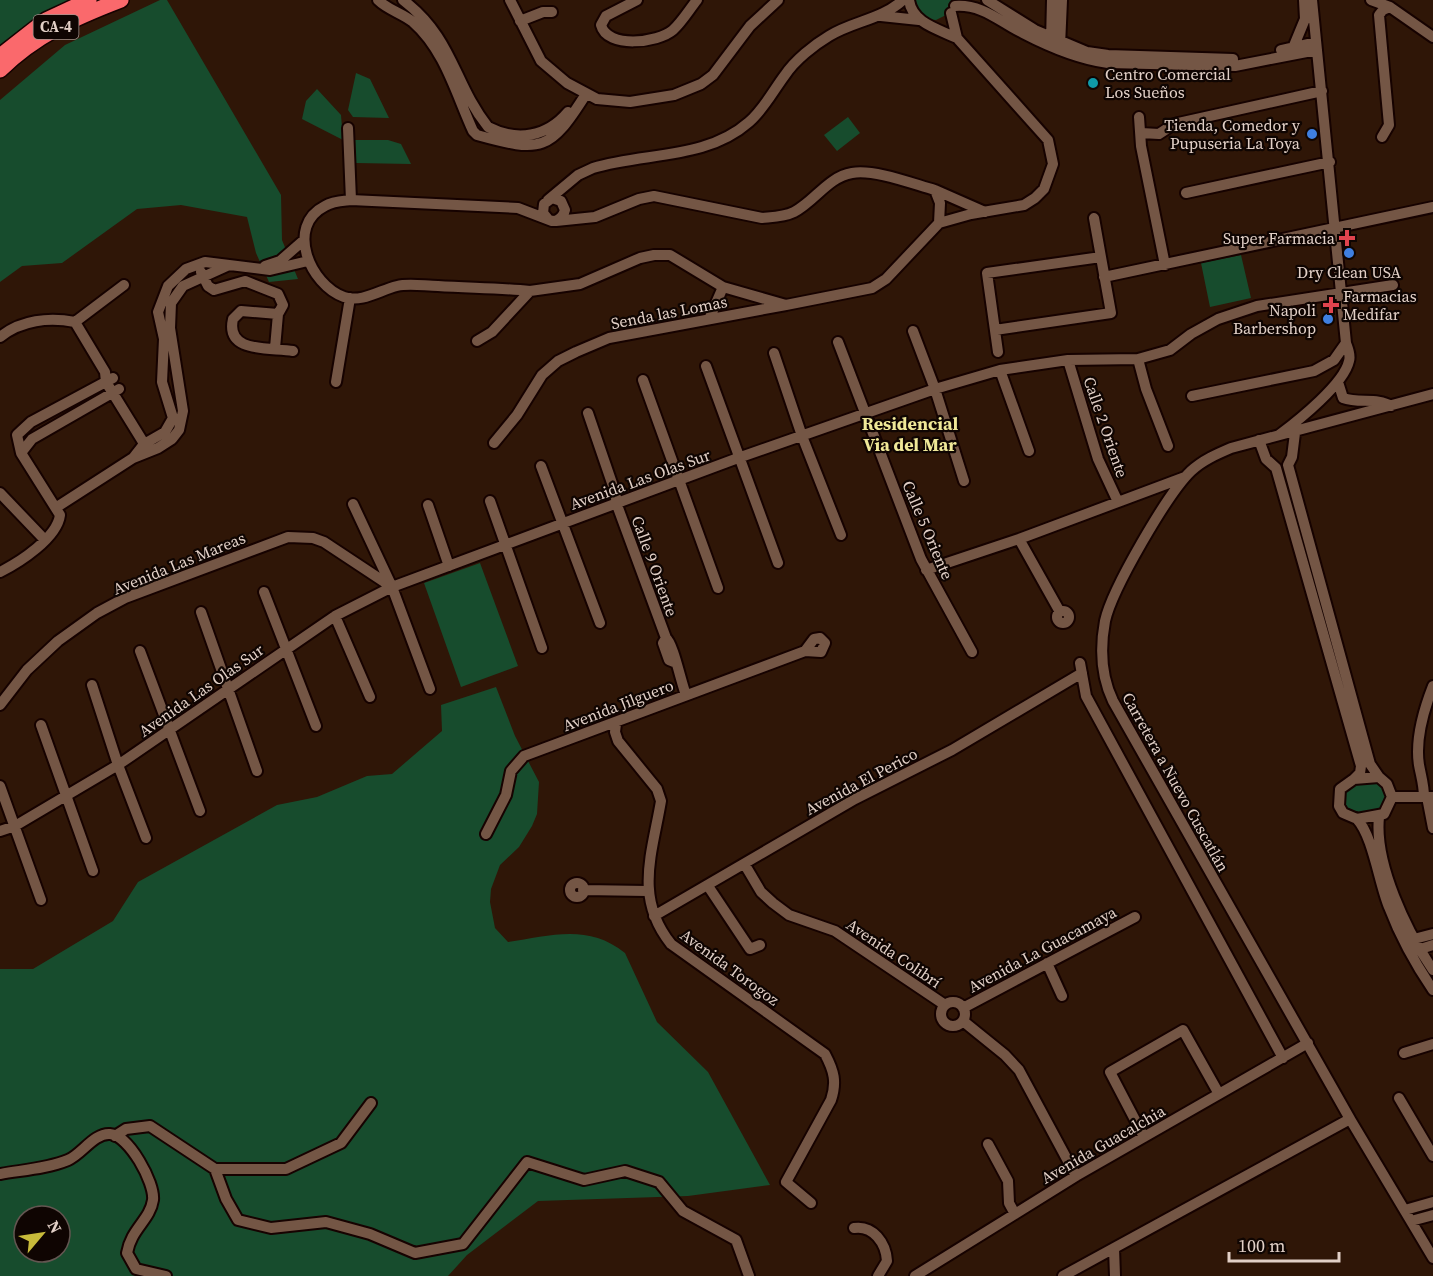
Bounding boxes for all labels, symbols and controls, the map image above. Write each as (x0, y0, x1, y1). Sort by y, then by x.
road number: CA-4 (34, 15, 78, 39)
place label: Centro Comercial Los Sueños (1105, 63, 1231, 103)
marker: Centro Comercial Los Sueños (1086, 76, 1100, 90)
place label: Tienda, Comedor y Pupuseria La Toya (1164, 114, 1301, 154)
marker: Tienda, Comedor y Pupuseria La Toya (1305, 127, 1319, 141)
place label: Super Farmacia (1223, 227, 1336, 249)
marker: Super Farmacia (1340, 231, 1354, 245)
marker: Dry Clean USA (1342, 246, 1356, 260)
place label: Dry Clean USA (1297, 261, 1402, 283)
place label: Farmacias Medifar (1343, 285, 1417, 325)
street label: Senda las Lomas (609, 290, 729, 334)
marker: Farmacias Medifar (1324, 298, 1338, 312)
place label: Napoli Barbershop (1233, 299, 1316, 339)
marker: Napoli Barbershop (1321, 312, 1335, 326)
street label: Calle 2 Oriente (1078, 374, 1134, 480)
district label: Residencial Via del Mar (862, 411, 958, 457)
street label: Avenida Las Olas Sur (567, 443, 714, 515)
street label: Calle 5 Oriente (897, 477, 959, 583)
street label: Calle 9 Oriente (627, 513, 683, 619)
street label: Avenida Las Mareas (109, 526, 249, 600)
street label: Avenida Las Olas Sur (134, 638, 268, 741)
street label: Avenida Jilguero (559, 674, 677, 736)
street label: Carretera a Nuevo Cuscatlán (1117, 688, 1235, 876)
street label: Avenida El Perico (801, 742, 921, 820)
street label: Avenida La Guacamaya (964, 900, 1121, 997)
street label: Avenida Colibrí (842, 913, 946, 993)
street label: Avenida Torogoz (676, 924, 784, 1010)
street label: Avenida Guacalchia (1037, 1099, 1170, 1189)
north arrow (12, 1204, 72, 1264)
text: N (43, 1216, 68, 1237)
scale bar (1229, 1225, 1338, 1263)
text: 100 m (1238, 1233, 1285, 1258)

